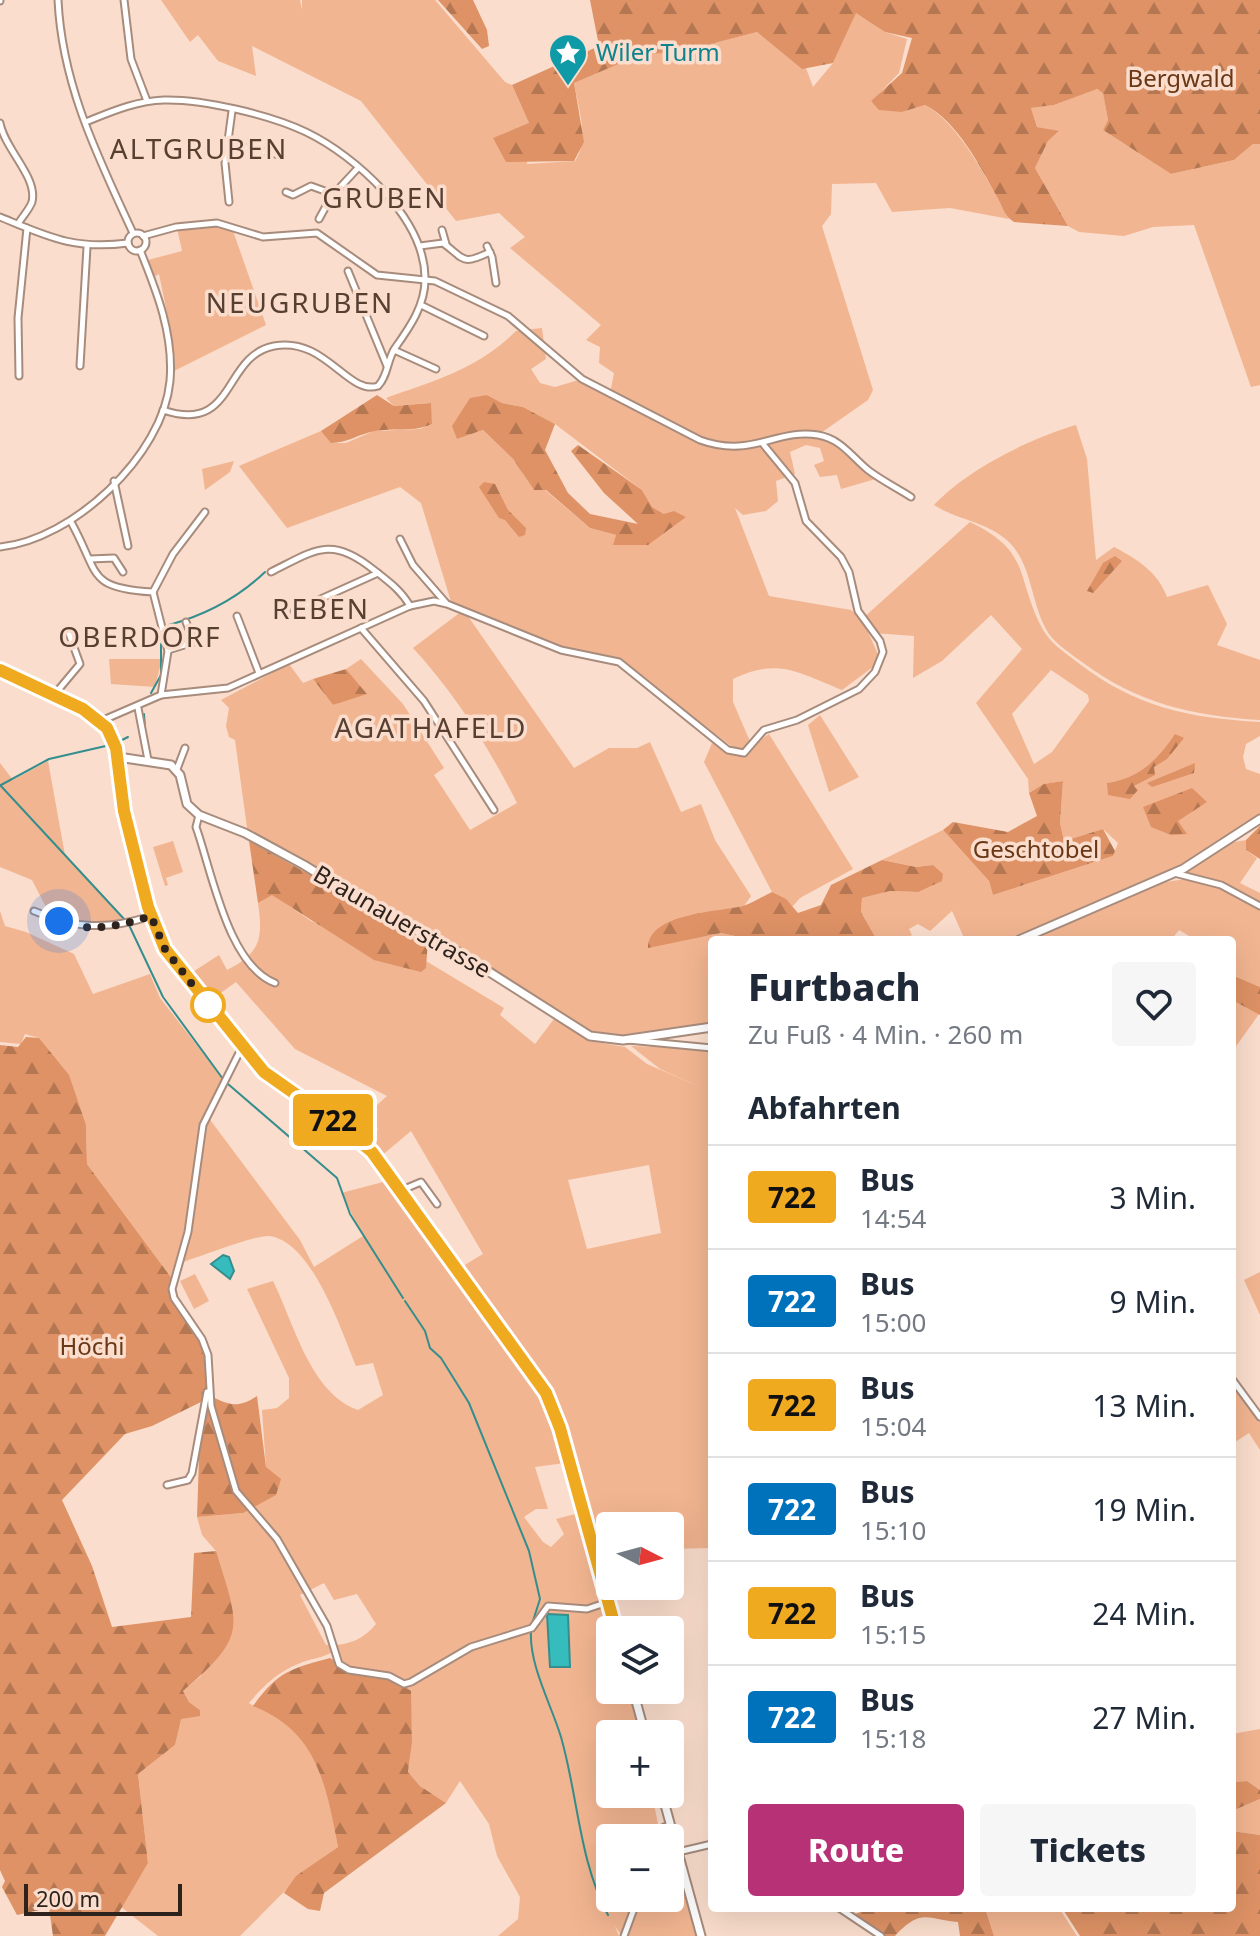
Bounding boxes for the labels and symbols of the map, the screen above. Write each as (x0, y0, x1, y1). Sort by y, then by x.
place icon: Wiler Turm (547, 32, 589, 87)
place label: Wiler Turm (596, 35, 720, 68)
park label: Bergwald (1128, 61, 1234, 94)
district label: ALTGRUBEN (110, 129, 288, 167)
district label: GRUBEN (322, 178, 448, 216)
district label: NEUGRUBEN (206, 283, 394, 321)
district label: REBEN (272, 589, 370, 627)
district label: OBERDORF (58, 617, 222, 655)
district label: AGATHAFELD (334, 708, 528, 746)
park label: Geschtobel (973, 832, 1099, 865)
street label: Braunauerstrasse (308, 857, 497, 985)
your location (39, 901, 79, 941)
unlabelled marker (191, 988, 225, 1022)
line badge: 722 (287, 1094, 379, 1146)
park label: Höchi (60, 1329, 124, 1362)
north arrow (596, 1512, 684, 1600)
scale bar (24, 1880, 182, 1916)

